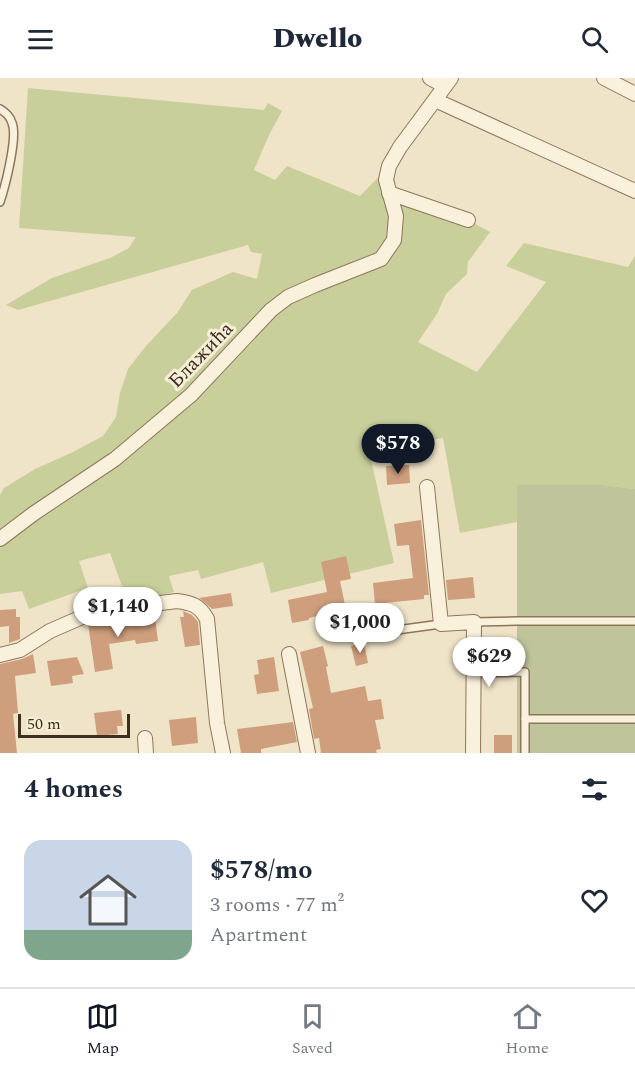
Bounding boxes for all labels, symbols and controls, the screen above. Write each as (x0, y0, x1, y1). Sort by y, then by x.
text: Dwello (273, 18, 362, 60)
icon: menu (24, 23, 57, 56)
icon: search (578, 23, 611, 56)
street label: Блажића (161, 315, 241, 395)
pin: $578 (362, 424, 434, 475)
text: $578 (376, 428, 420, 458)
pin: $1,140 (69, 587, 167, 638)
text: $1,140 (87, 591, 149, 621)
pin: $1,000 (311, 603, 409, 654)
text: $1,000 (329, 607, 391, 637)
pin: $629 (453, 637, 525, 688)
text: $629 (467, 641, 511, 671)
scale bar (18, 711, 130, 738)
text: 50 m (27, 712, 61, 736)
text: 4 homes (24, 769, 123, 809)
icon: filters (578, 773, 611, 806)
text: $578/mo (210, 850, 313, 890)
icon: home (72, 864, 144, 936)
icon: heart (578, 884, 611, 917)
text: 3 rooms · 77 m² (210, 890, 344, 920)
text: Apartment (210, 920, 307, 950)
tab: Map (86, 1000, 119, 1060)
tab: Saved (292, 1000, 333, 1060)
tab: Home (506, 1000, 549, 1060)

